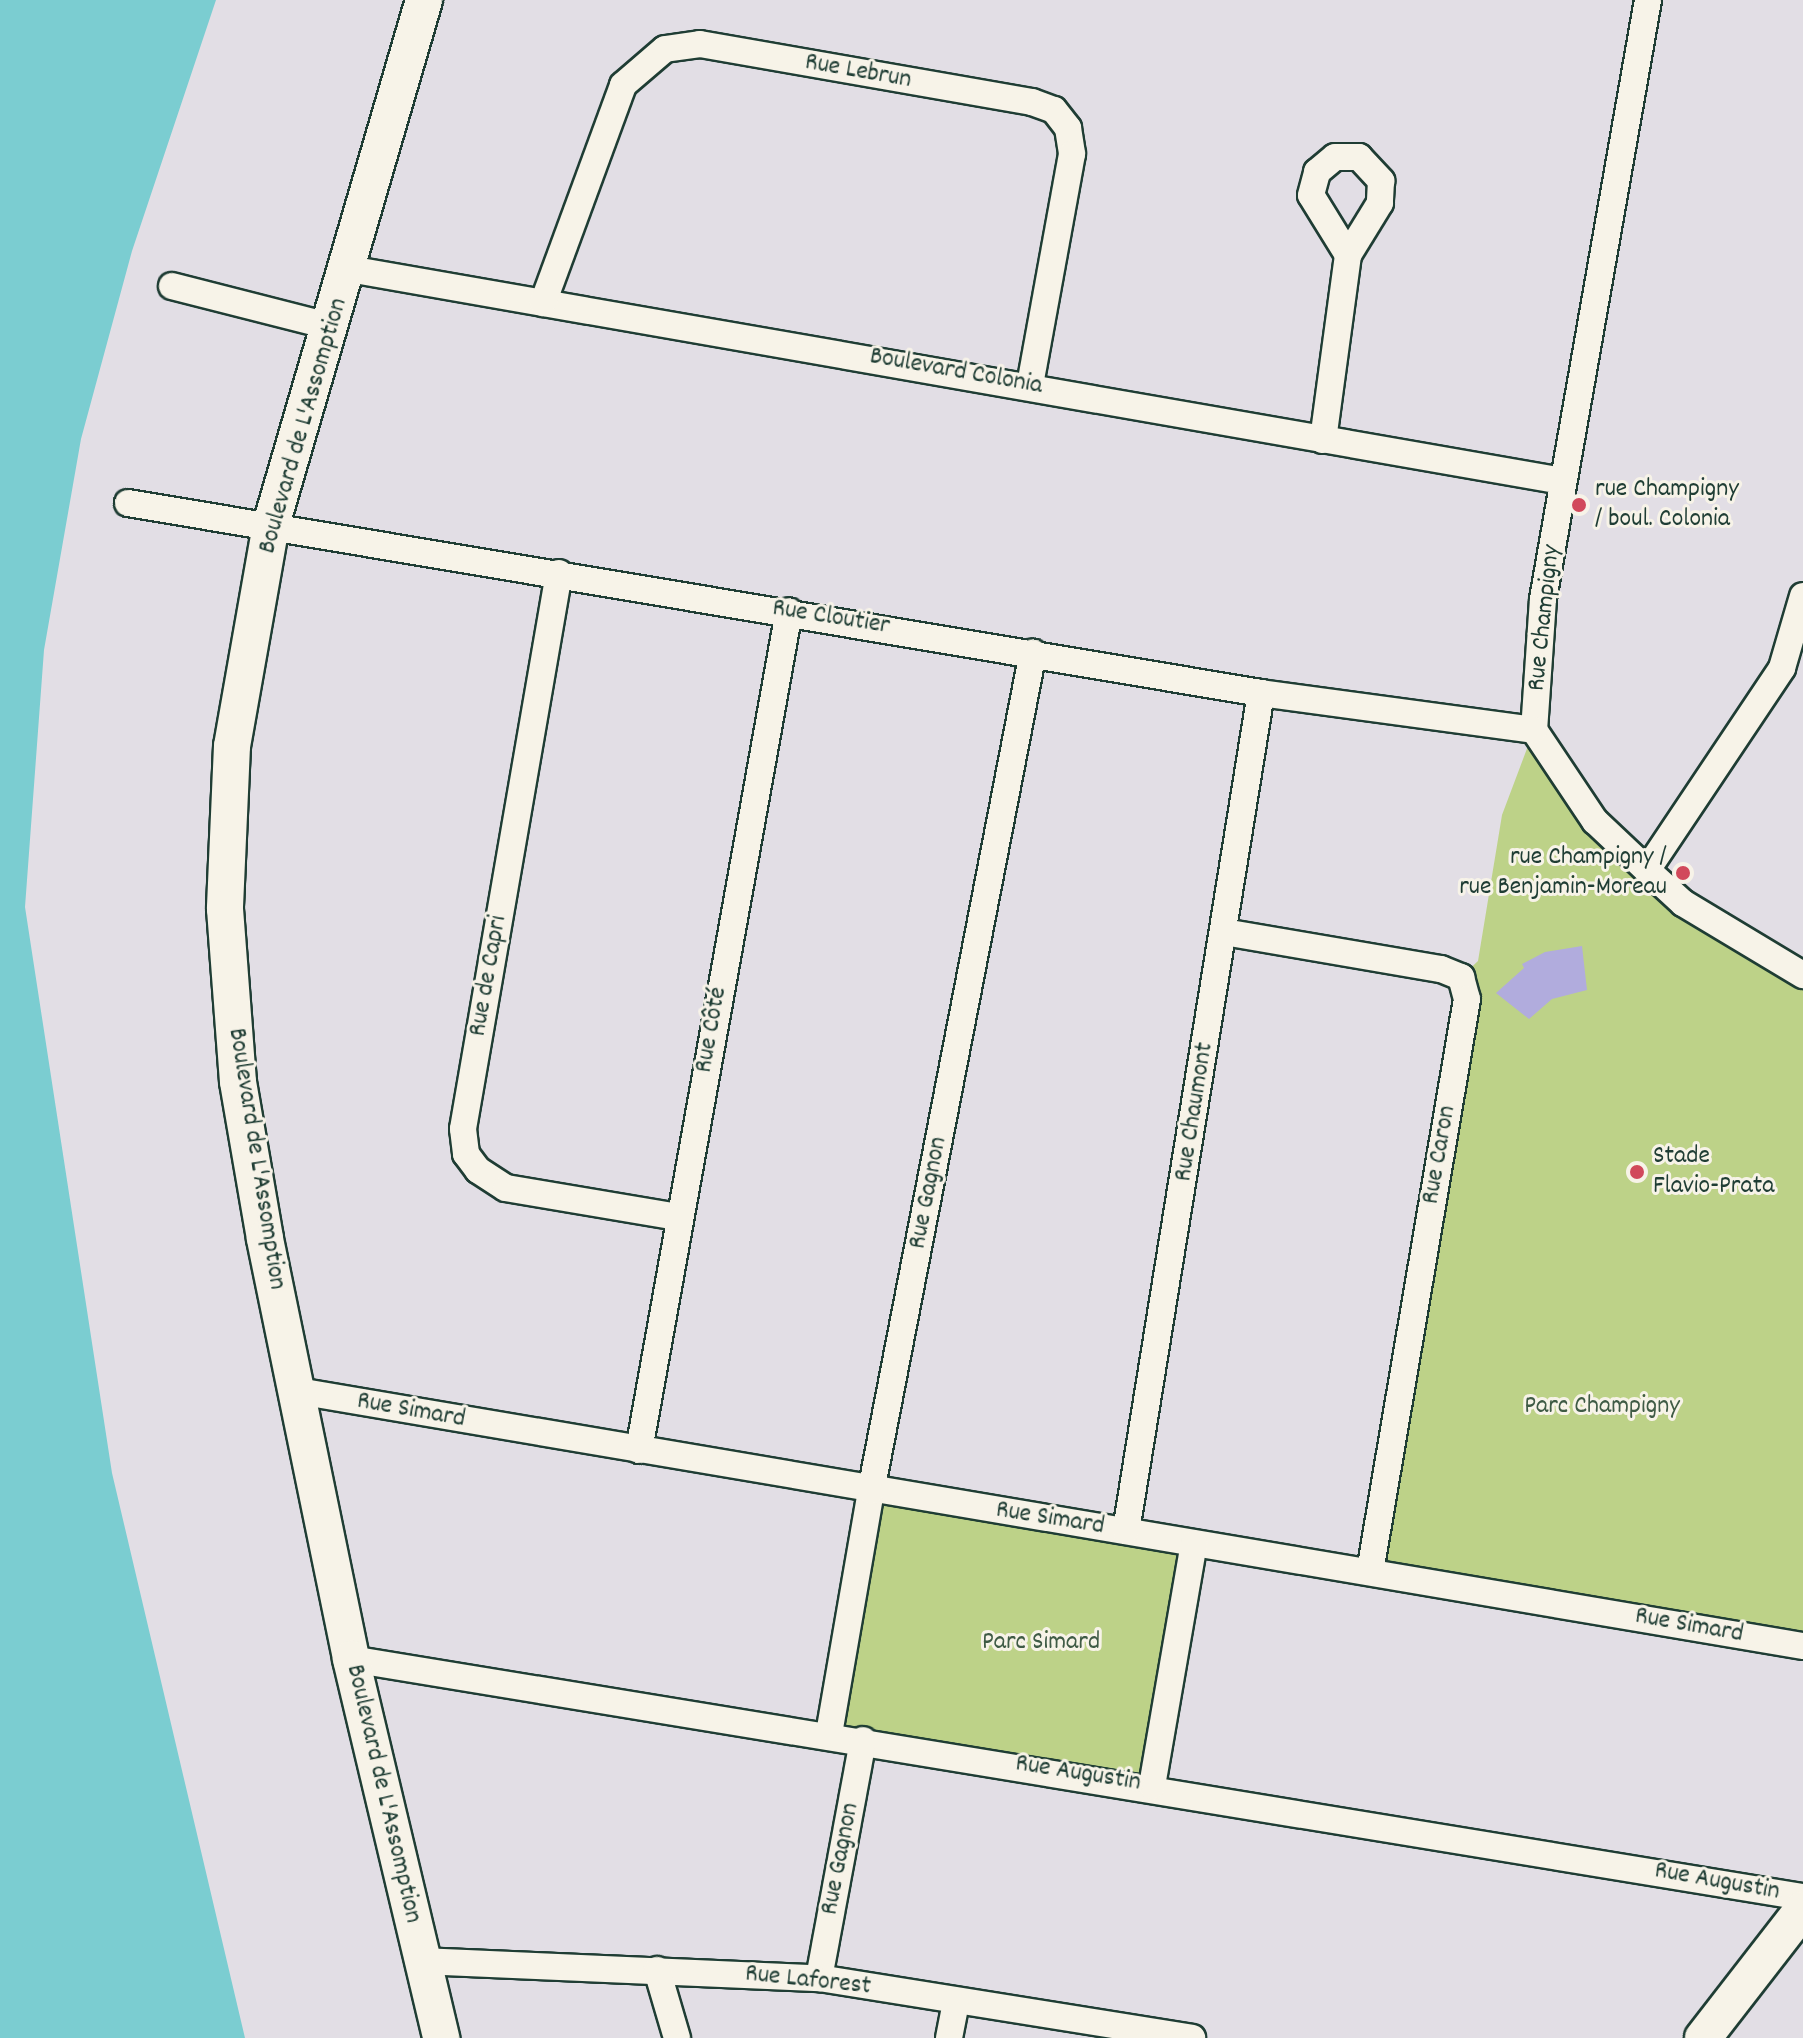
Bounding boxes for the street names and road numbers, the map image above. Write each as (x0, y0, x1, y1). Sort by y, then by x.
street label: Rue Lebrun (802, 47, 914, 97)
street label: Boulevard de L'Assomption (253, 295, 355, 557)
street label: Boulevard Colonia (867, 341, 1045, 403)
street label: Rue Champigny (1522, 543, 1568, 693)
street label: Rue Cloutier (770, 593, 892, 643)
street label: Rue de Capri (463, 913, 515, 1039)
street label: Rue Côté (689, 985, 735, 1075)
street label: Boulevard de L'Assomption (220, 1026, 292, 1292)
street label: Rue Chaumont (1169, 1040, 1221, 1184)
street label: Rue Caron (1416, 1103, 1464, 1207)
street label: Rue Gagnon (903, 1134, 955, 1252)
street label: Rue Simard (354, 1386, 468, 1436)
street label: Rue Simard (994, 1495, 1106, 1543)
street label: Rue Simard (1632, 1601, 1746, 1651)
street label: Boulevard de L'Assomption (338, 1662, 428, 1926)
street label: Rue Augustin (1013, 1749, 1143, 1799)
street label: Rue Gagnon (815, 1800, 867, 1918)
street label: Rue Augustin (1652, 1856, 1782, 1908)
street label: Rue Laforest (743, 1959, 873, 2003)

